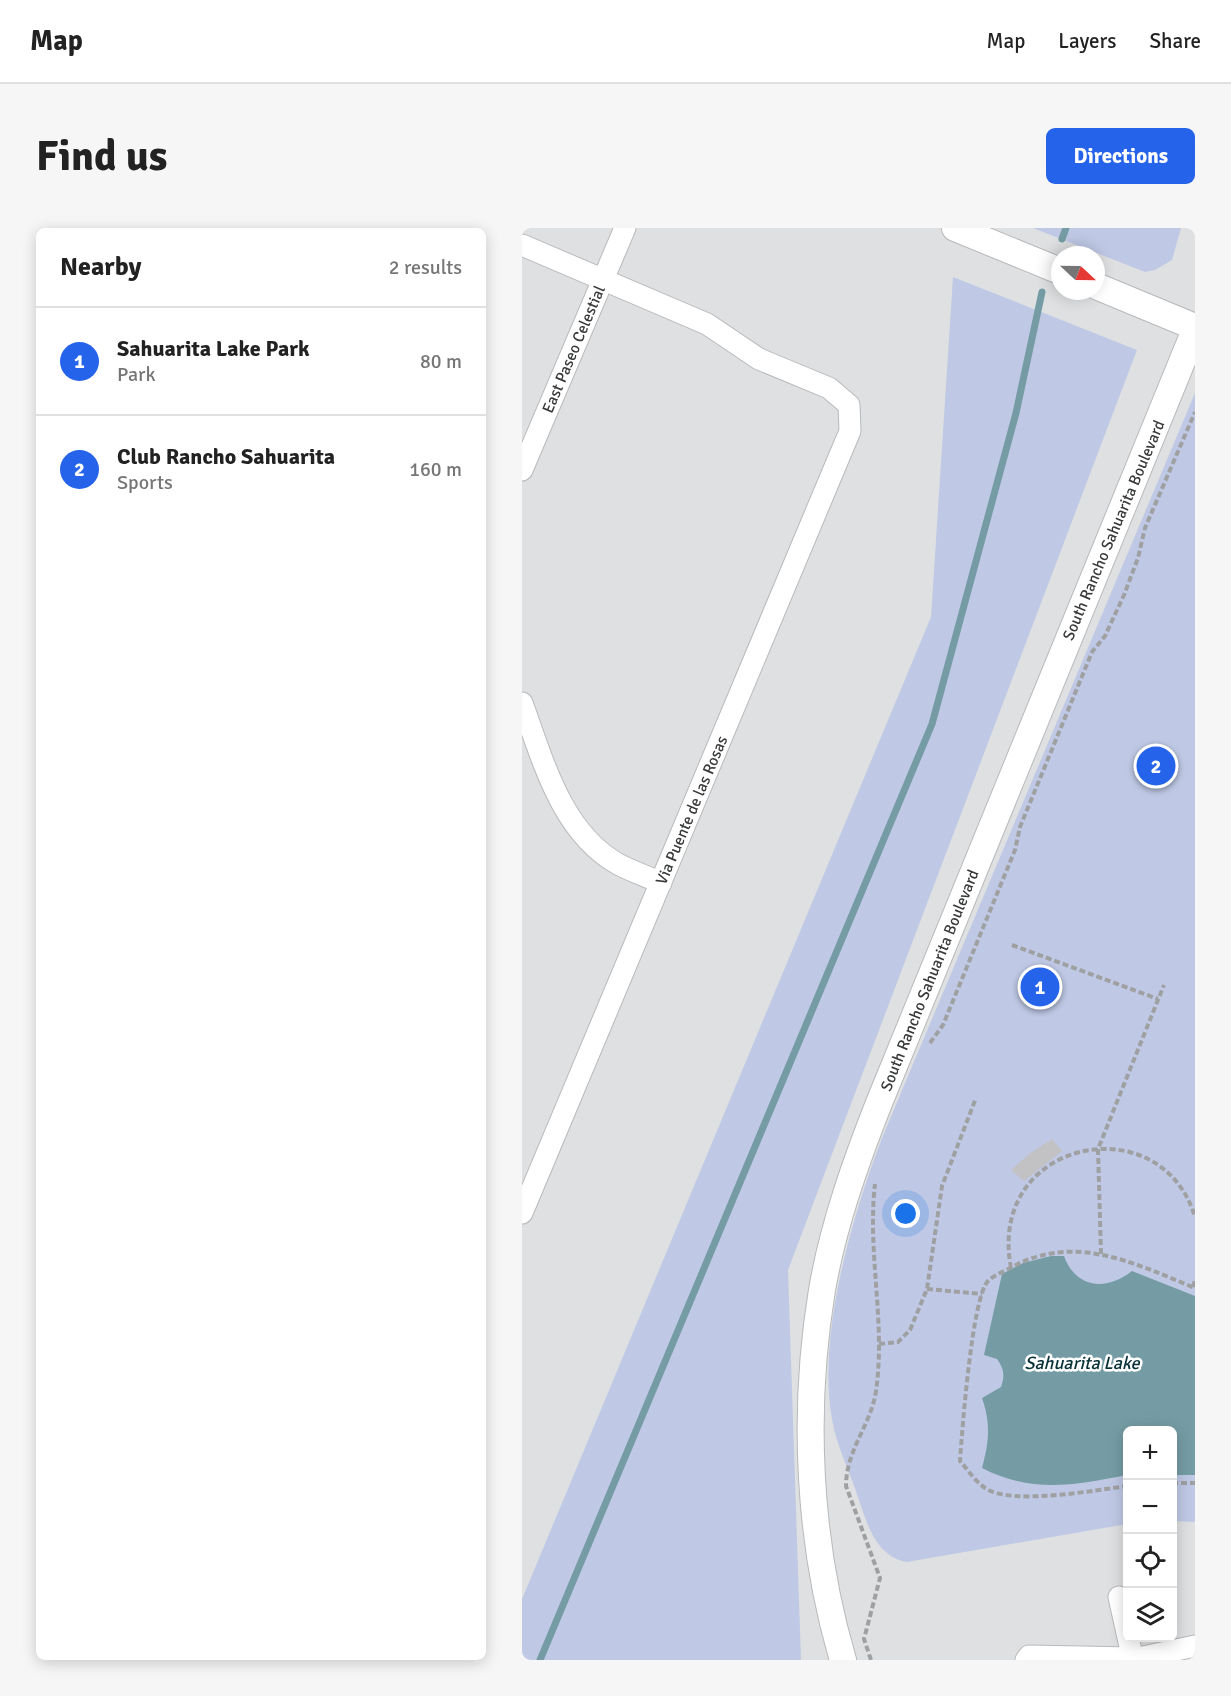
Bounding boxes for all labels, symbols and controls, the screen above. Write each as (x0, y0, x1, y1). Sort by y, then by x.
text: Map (30, 24, 83, 58)
text: Map (987, 28, 1025, 54)
text: Layers (1058, 28, 1116, 54)
text: Share (1149, 28, 1201, 54)
button: Directions (1046, 128, 1195, 184)
text: Find us (36, 131, 167, 182)
north arrow (1051, 246, 1105, 300)
text: Nearby (60, 251, 141, 283)
text: 2 results (389, 255, 462, 280)
street label: East Paseo Celestial (538, 282, 610, 416)
text: Sahuarita Lake Park (117, 335, 310, 362)
text: 1 (74, 349, 85, 374)
text: 80 m (420, 349, 462, 374)
text: Park (117, 362, 155, 387)
street label: South Rancho Sahuarita Boulevard (1058, 417, 1169, 643)
text: Club Rancho Sahuarita (117, 443, 335, 470)
text: 2 (74, 457, 85, 482)
text: 160 m (409, 457, 462, 482)
text: Sports (117, 470, 173, 495)
street label: Via Puente de las Rosas (652, 733, 732, 888)
pin: 2 (1136, 744, 1176, 788)
street label: South Rancho Sahuarita Boulevard (876, 867, 984, 1094)
pin: 1 (1020, 964, 1060, 1010)
your location (891, 1199, 920, 1228)
water label: Sahuarita Lake (1024, 1352, 1141, 1374)
map controls (1123, 1426, 1177, 1642)
button: + (1123, 1426, 1177, 1480)
button: − (1123, 1480, 1177, 1534)
button: locate (1123, 1534, 1177, 1588)
button: layers (1123, 1588, 1177, 1642)

